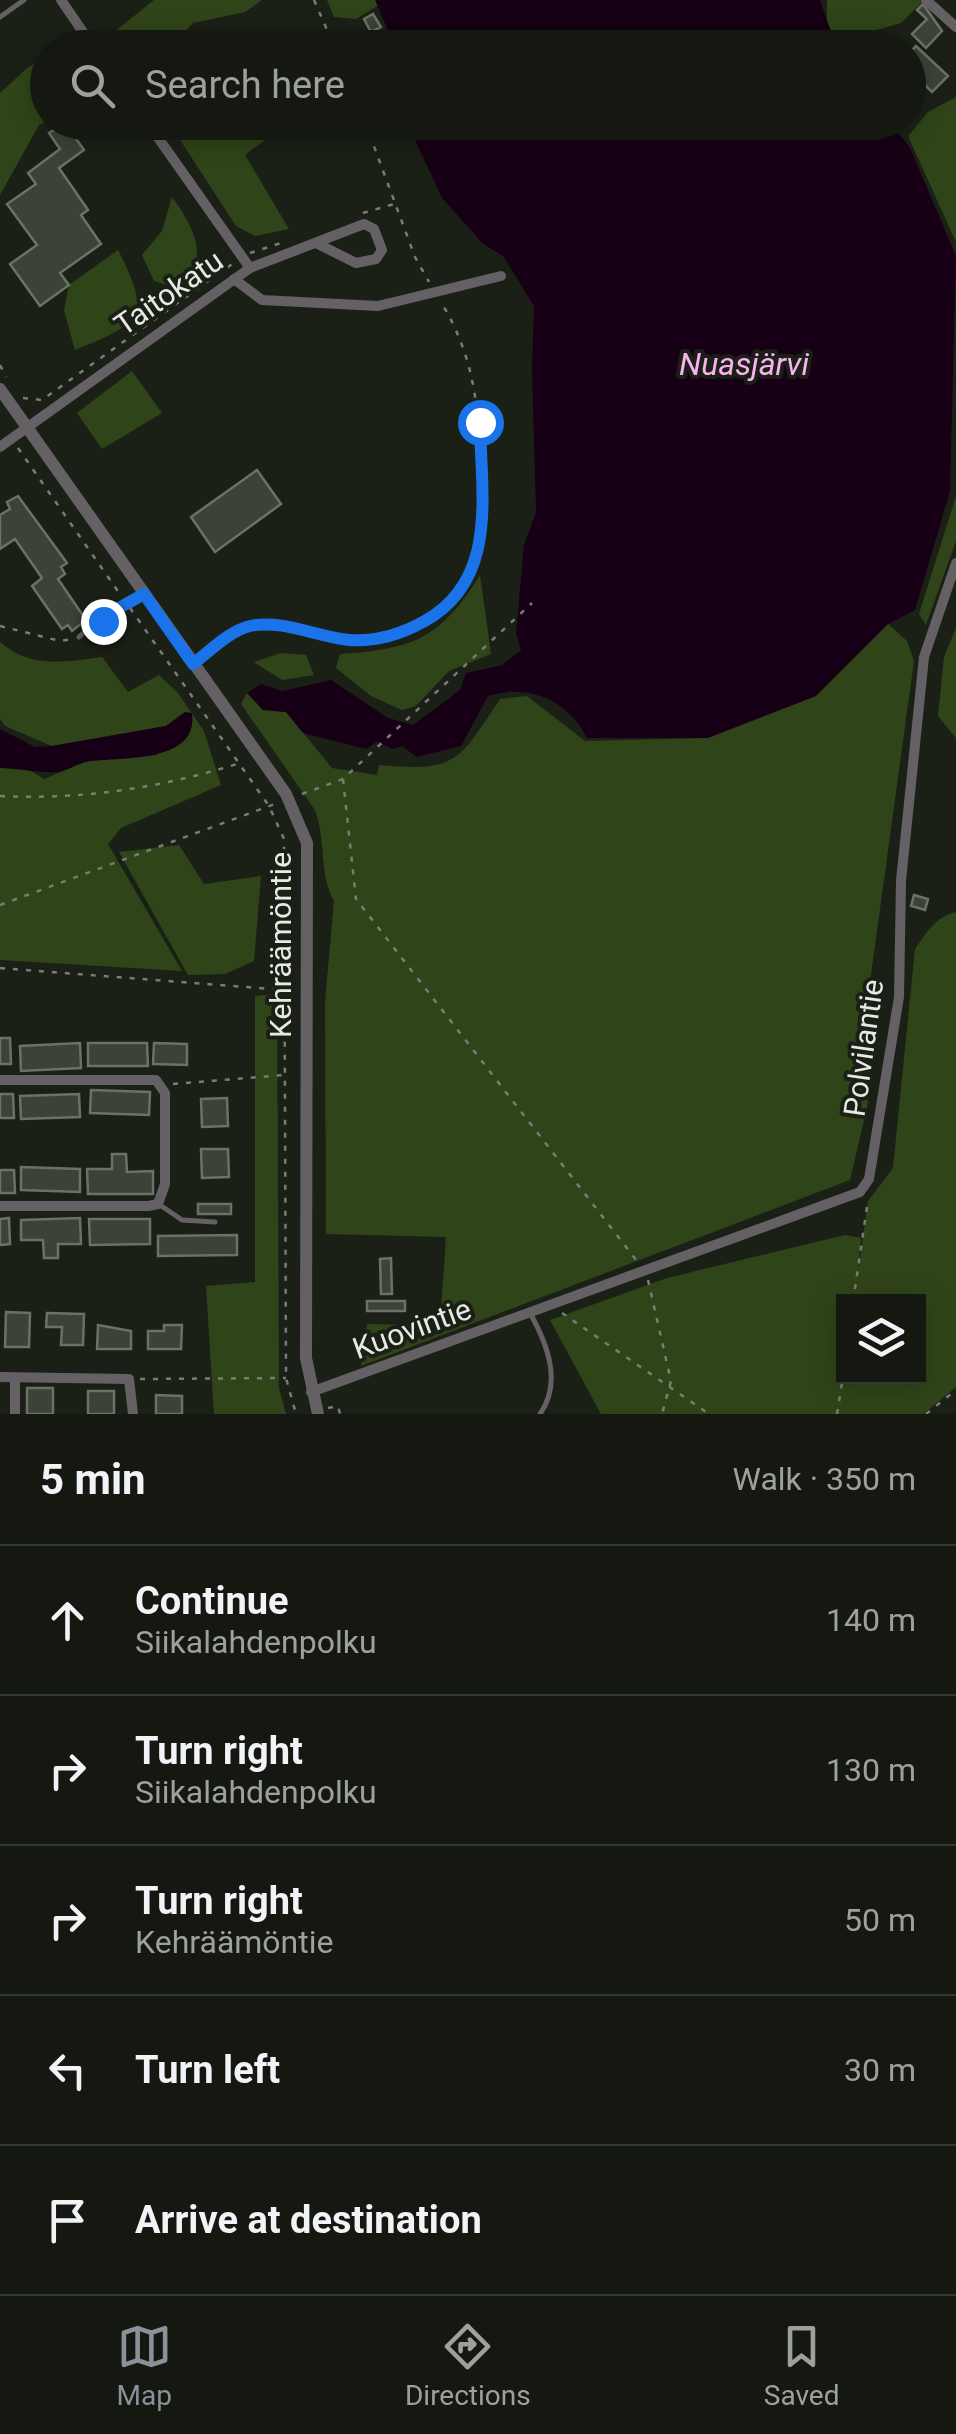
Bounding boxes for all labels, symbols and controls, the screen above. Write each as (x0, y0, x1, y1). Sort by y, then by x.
search box (30, 30, 926, 140)
icon: search (65, 58, 120, 113)
text: Search here (145, 63, 345, 107)
street label: Taitokatu (108, 243, 230, 343)
water label: Nuasjärvi (679, 345, 809, 383)
route start (458, 400, 504, 446)
route end (81, 599, 127, 645)
street label: Kehräämöntie (263, 852, 298, 1038)
street label: Polvilantie (837, 977, 890, 1119)
street label: Kuovintie (348, 1291, 476, 1366)
map controls (836, 1294, 926, 1384)
button: layers (836, 1294, 926, 1384)
text: 5 min (40, 1455, 146, 1504)
text: Walk · 350 m (733, 1460, 916, 1498)
text: Continue (135, 1579, 289, 1623)
icon: ahead (40, 1593, 95, 1648)
text: 140 m (826, 1601, 916, 1639)
text: Siikalahdenpolku (135, 1623, 377, 1661)
text: Turn right (135, 1729, 303, 1773)
icon: right (40, 1743, 95, 1798)
text: 130 m (826, 1751, 916, 1789)
text: Siikalahdenpolku (135, 1773, 377, 1811)
text: Turn right (135, 1879, 303, 1923)
icon: right (40, 1893, 95, 1948)
text: 50 m (844, 1901, 916, 1939)
text: Kehräämöntie (135, 1923, 334, 1961)
icon: left (40, 2043, 95, 2098)
text: Turn left (135, 2048, 280, 2092)
text: 30 m (844, 2051, 916, 2089)
icon: arrive (40, 2193, 95, 2248)
text: Arrive at destination (135, 2198, 482, 2242)
tab: Map (117, 2319, 172, 2412)
tab: Directions (405, 2319, 531, 2412)
tab: Saved (764, 2319, 839, 2412)

